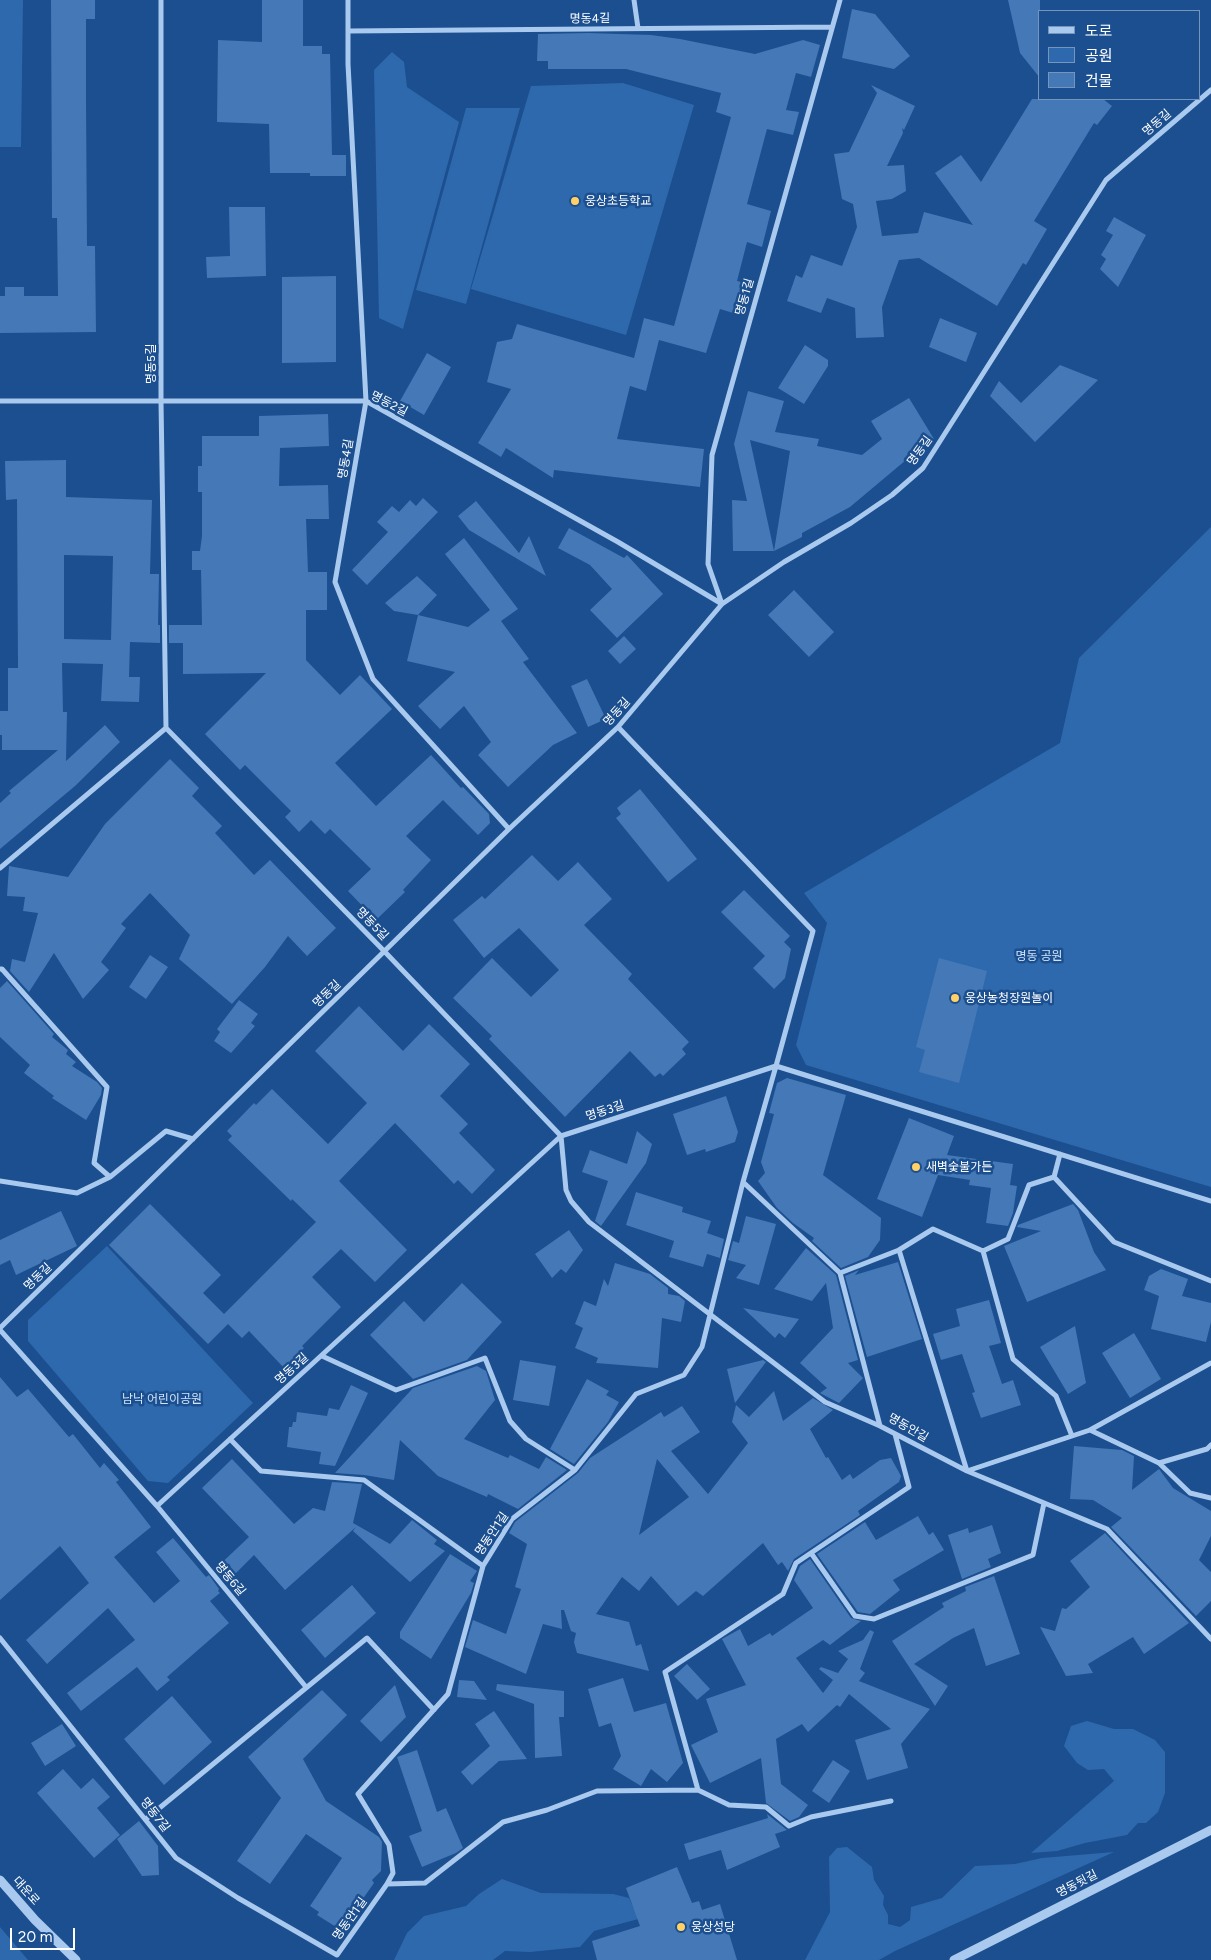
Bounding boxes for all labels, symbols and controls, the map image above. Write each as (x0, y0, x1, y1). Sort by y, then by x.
legend (1038, 10, 1201, 100)
street label: 명동4길 (570, 11, 610, 27)
text: 도로 (1085, 22, 1113, 40)
text: 공원 (1085, 47, 1113, 65)
text: 건물 (1085, 72, 1113, 90)
street label: 명동길 (1140, 107, 1174, 139)
place label: 웅상초등학교 (585, 194, 651, 208)
marker: 웅상초등학교 (569, 195, 581, 207)
street label: 명동1길 (733, 277, 757, 317)
street label: 명동5길 (144, 344, 158, 384)
street label: 명동2길 (368, 389, 410, 419)
street label: 명동길 (904, 433, 936, 469)
street label: 명동4길 (335, 438, 357, 480)
street label: 명동길 (601, 695, 633, 729)
street label: 명동5길 (353, 905, 391, 943)
park label: 명동 공원 (1015, 949, 1063, 963)
street label: 명동길 (310, 977, 344, 1011)
place label: 웅상농청장원놀이 (965, 991, 1053, 1005)
marker: 웅상농청장원놀이 (949, 992, 961, 1004)
street label: 명동3길 (584, 1098, 626, 1124)
place label: 새벽숯불가든 (926, 1160, 992, 1174)
marker: 새벽숯불가든 (910, 1161, 922, 1173)
street label: 명동길 (21, 1260, 55, 1294)
street label: 명동3길 (272, 1350, 312, 1388)
park label: 남낙 어린이공원 (122, 1392, 202, 1406)
street label: 명동안길 (885, 1411, 931, 1445)
street label: 명동안1길 (472, 1510, 512, 1558)
street label: 명동6길 (212, 1559, 248, 1599)
street label: 명동7길 (137, 1795, 173, 1835)
street label: 명동뒷길 (1054, 1868, 1100, 1900)
street label: 대운로 (10, 1874, 42, 1908)
street label: 명동안1길 (330, 1895, 370, 1943)
scale bar (12, 1918, 78, 1950)
place label: 웅상성당 (691, 1920, 735, 1934)
marker: 웅상성당 (675, 1921, 687, 1933)
text: 20 m (18, 1928, 52, 1946)

